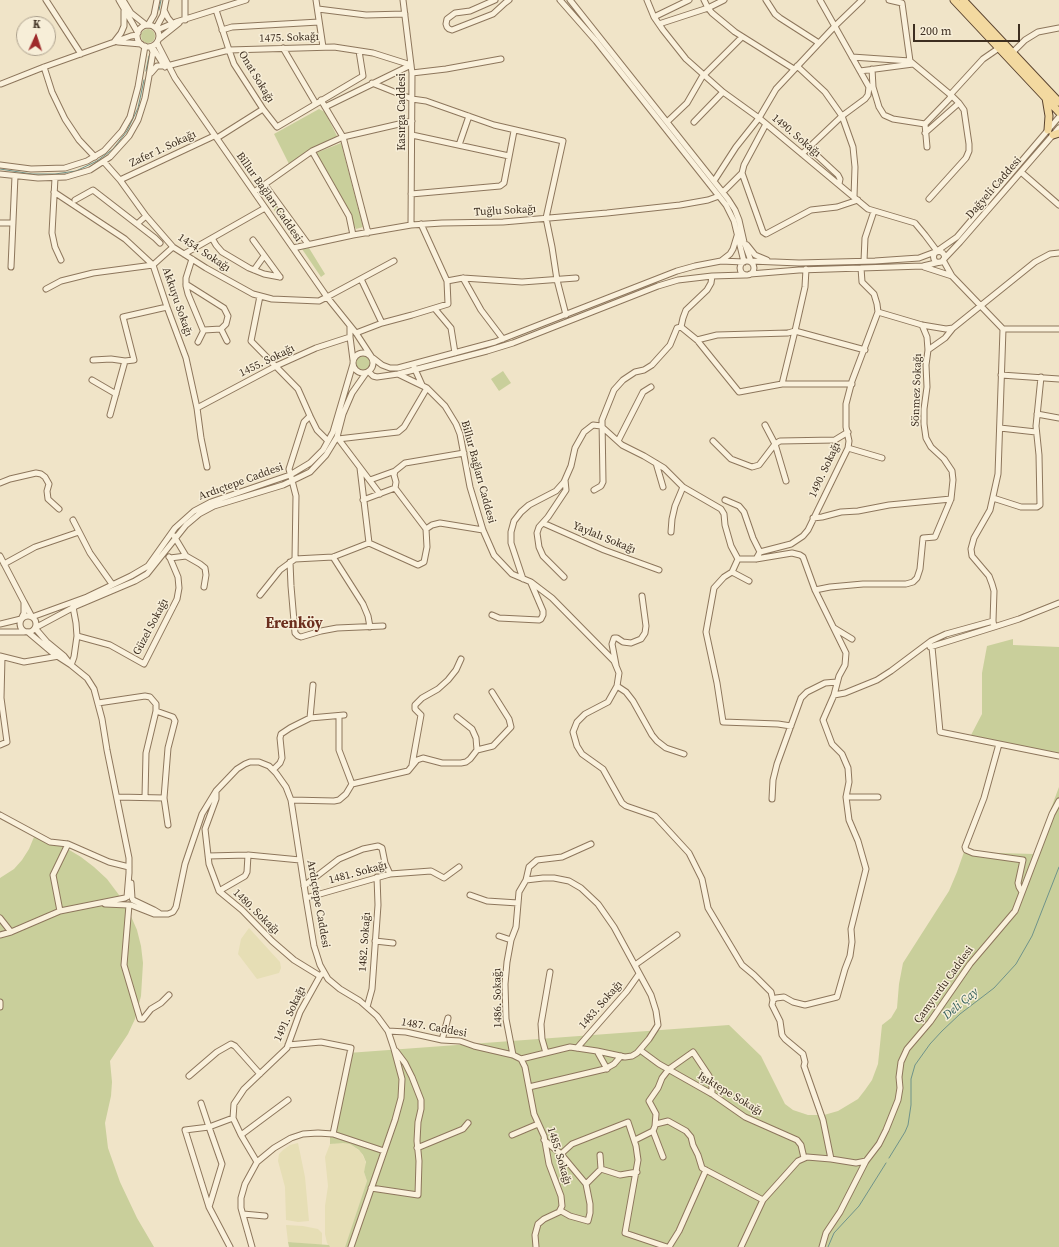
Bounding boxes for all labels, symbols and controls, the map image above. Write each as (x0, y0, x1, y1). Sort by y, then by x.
north arrow (16, 16, 56, 56)
scale bar (915, 16, 1022, 42)
text: K (32, 17, 41, 32)
text: 200 m (920, 23, 952, 39)
street label: 1475. Sokağı (259, 30, 319, 46)
street label: Onat Sokağı (235, 49, 277, 105)
street label: Kasırga Caddesi (395, 73, 409, 151)
street label: 1490. Sokağı (769, 112, 823, 160)
street label: Zafer 1. Sokağı (128, 128, 198, 170)
street label: Billur Bağları Caddesi (233, 150, 305, 244)
street label: Dağyeli Caddesi (963, 154, 1025, 222)
street label: Tuğlu Sokağı (473, 203, 537, 219)
street label: 1454. Sokağı (175, 231, 233, 275)
street label: Akkuyu Sokağı (159, 266, 195, 338)
street label: 1455. Sokağı (237, 342, 297, 380)
street label: Sönmez Sokağı (909, 353, 925, 427)
street label: Billur Bağları Caddesi (458, 419, 498, 525)
street label: 1490. Sokağı (806, 440, 844, 500)
street label: Ardıçtepe Caddesi (197, 461, 285, 503)
street label: Yaylalı Sokağı (571, 519, 637, 557)
street label: Güzel Sokağı (131, 596, 171, 658)
district label: Erenköy (265, 615, 323, 633)
street label: Ardıçtepe Caddesi (304, 859, 332, 949)
street label: 1481. Sokağı (327, 859, 389, 887)
street label: 1480. Sokağı (230, 886, 282, 938)
street label: 1482. Sokağı (356, 912, 374, 972)
street label: Çamyurdu Caddesi (911, 944, 977, 1026)
street label: 1486. Sokağı (491, 968, 505, 1028)
street label: 1483. Sokağı (576, 978, 626, 1032)
street label: 1491. Sokağı (271, 984, 309, 1044)
water label: Deli Çay (940, 985, 982, 1023)
street label: 1487. Caddesi (400, 1016, 468, 1040)
street label: Işıktepe Sokağı (695, 1069, 765, 1119)
street label: 1485. Sokağı (544, 1125, 574, 1187)

